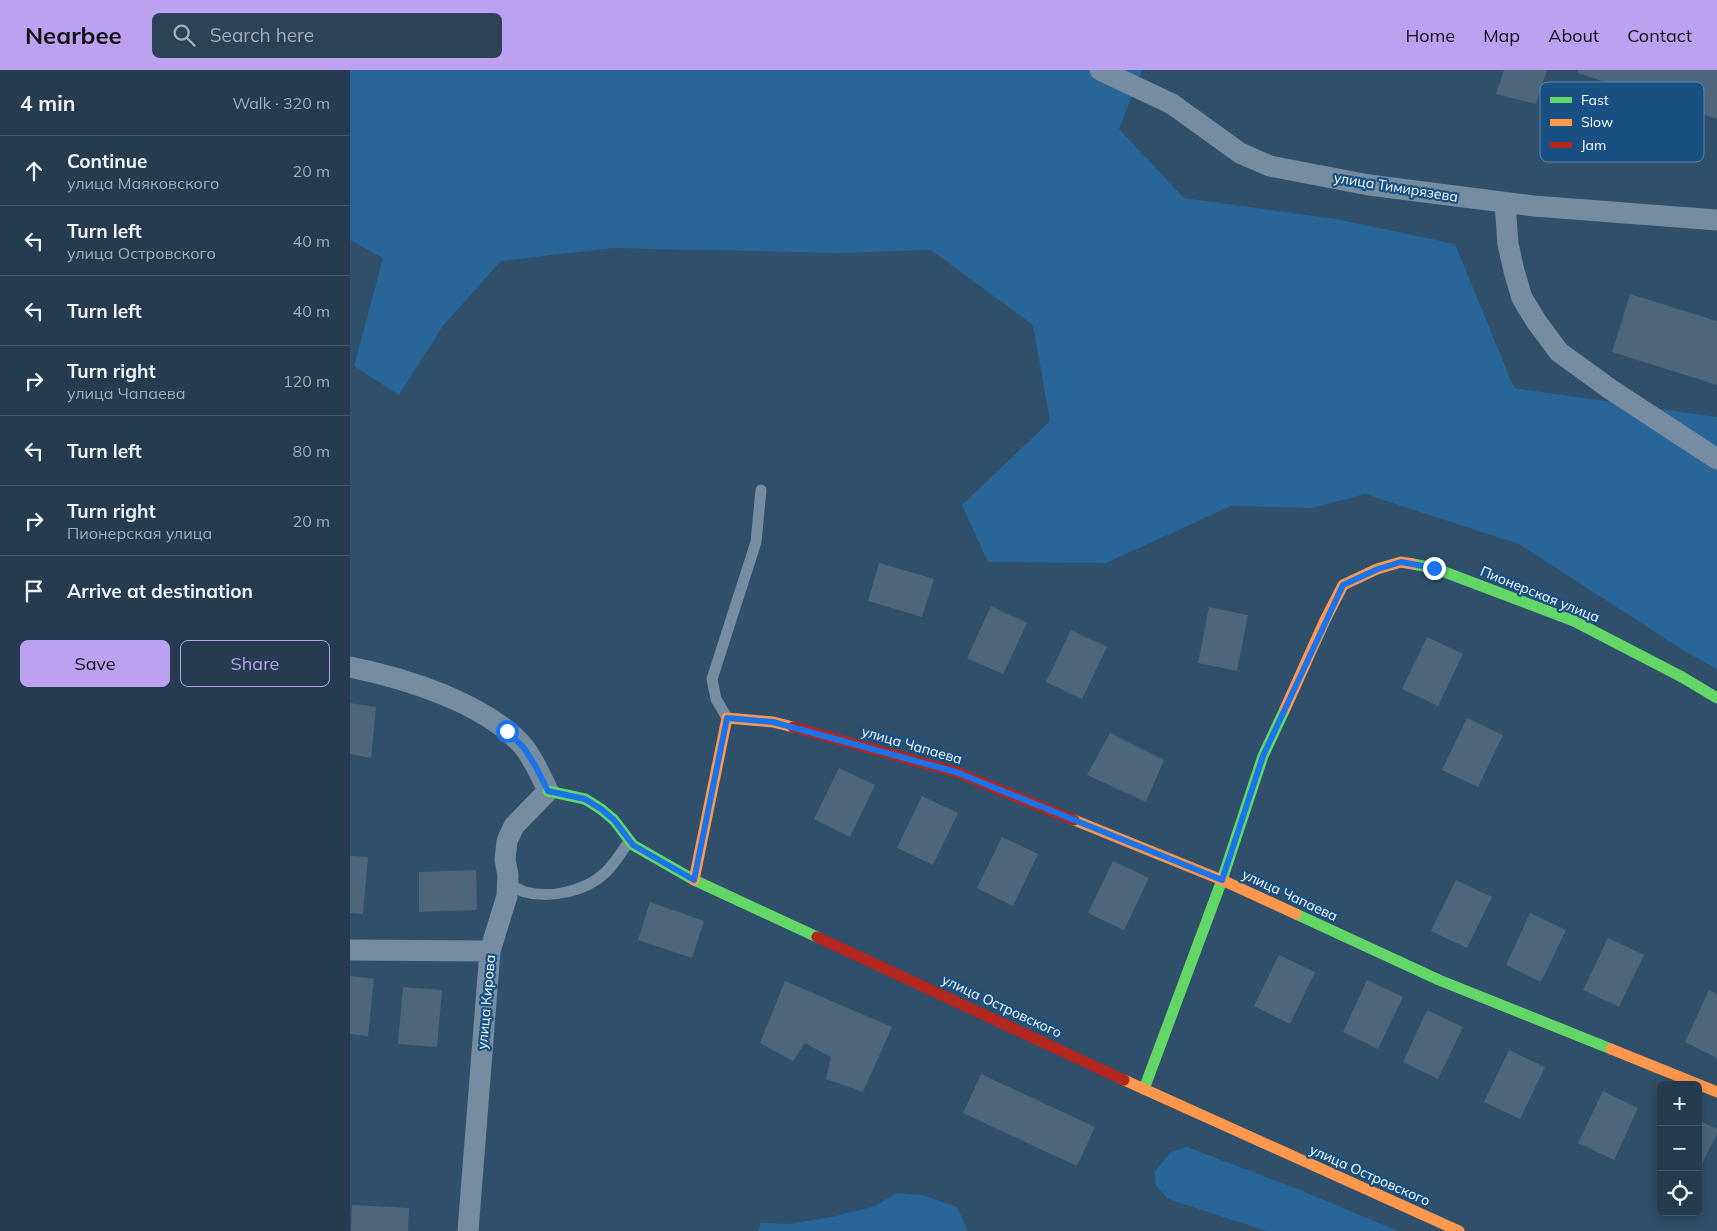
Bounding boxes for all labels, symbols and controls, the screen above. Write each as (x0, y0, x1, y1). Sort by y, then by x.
search box (152, 13, 502, 58)
text: Nearbee (25, 20, 122, 50)
icon: search (170, 21, 198, 49)
text: Search here (210, 23, 314, 47)
text: Home (1405, 24, 1455, 47)
text: Map (1483, 24, 1520, 47)
text: About (1548, 24, 1599, 47)
text: Contact (1627, 24, 1692, 47)
legend (1540, 82, 1704, 162)
text: 4 min (20, 90, 75, 116)
text: Fast (1581, 91, 1609, 109)
text: Walk · 320 m (232, 93, 330, 113)
text: Slow (1581, 113, 1613, 131)
text: Jam (1581, 136, 1606, 154)
text: Continue (67, 149, 147, 173)
icon: ahead (20, 157, 48, 185)
text: 20 m (293, 161, 330, 181)
street label: улица Тимирязева (1333, 168, 1459, 206)
text: улица Маяковского (67, 173, 219, 193)
text: Turn left (67, 219, 142, 243)
icon: left (20, 227, 48, 255)
text: 40 m (293, 231, 330, 251)
text: улица Островского (67, 243, 216, 263)
icon: left (20, 297, 48, 325)
text: Turn left (67, 299, 142, 323)
text: 40 m (293, 301, 330, 321)
text: Turn right (67, 359, 156, 383)
icon: right (20, 367, 48, 395)
text: 120 m (283, 371, 330, 391)
text: улица Чапаева (67, 383, 185, 403)
icon: left (20, 437, 48, 465)
text: Turn left (67, 439, 142, 463)
text: 80 m (293, 441, 330, 461)
text: Turn right (67, 499, 156, 523)
icon: right (20, 507, 48, 535)
text: 20 m (293, 511, 330, 531)
text: Пионерская улица (67, 523, 212, 543)
route end (1423, 557, 1446, 580)
street label: Пионерская улица (1478, 562, 1602, 626)
icon: arrive (20, 577, 48, 605)
text: Arrive at destination (67, 579, 253, 603)
button: Save (20, 640, 170, 687)
button: Share (180, 640, 330, 687)
route start (496, 720, 519, 743)
street label: улица Чапаева (860, 722, 964, 768)
street label: улица Чапаева (1239, 865, 1341, 925)
street label: улица Кирова (473, 954, 499, 1050)
street label: улица Островского (939, 970, 1065, 1042)
map controls (1657, 1081, 1702, 1216)
button: + (1657, 1081, 1702, 1126)
button: − (1657, 1126, 1702, 1171)
street label: улица Островского (1307, 1140, 1433, 1210)
button: locate (1657, 1171, 1702, 1216)

